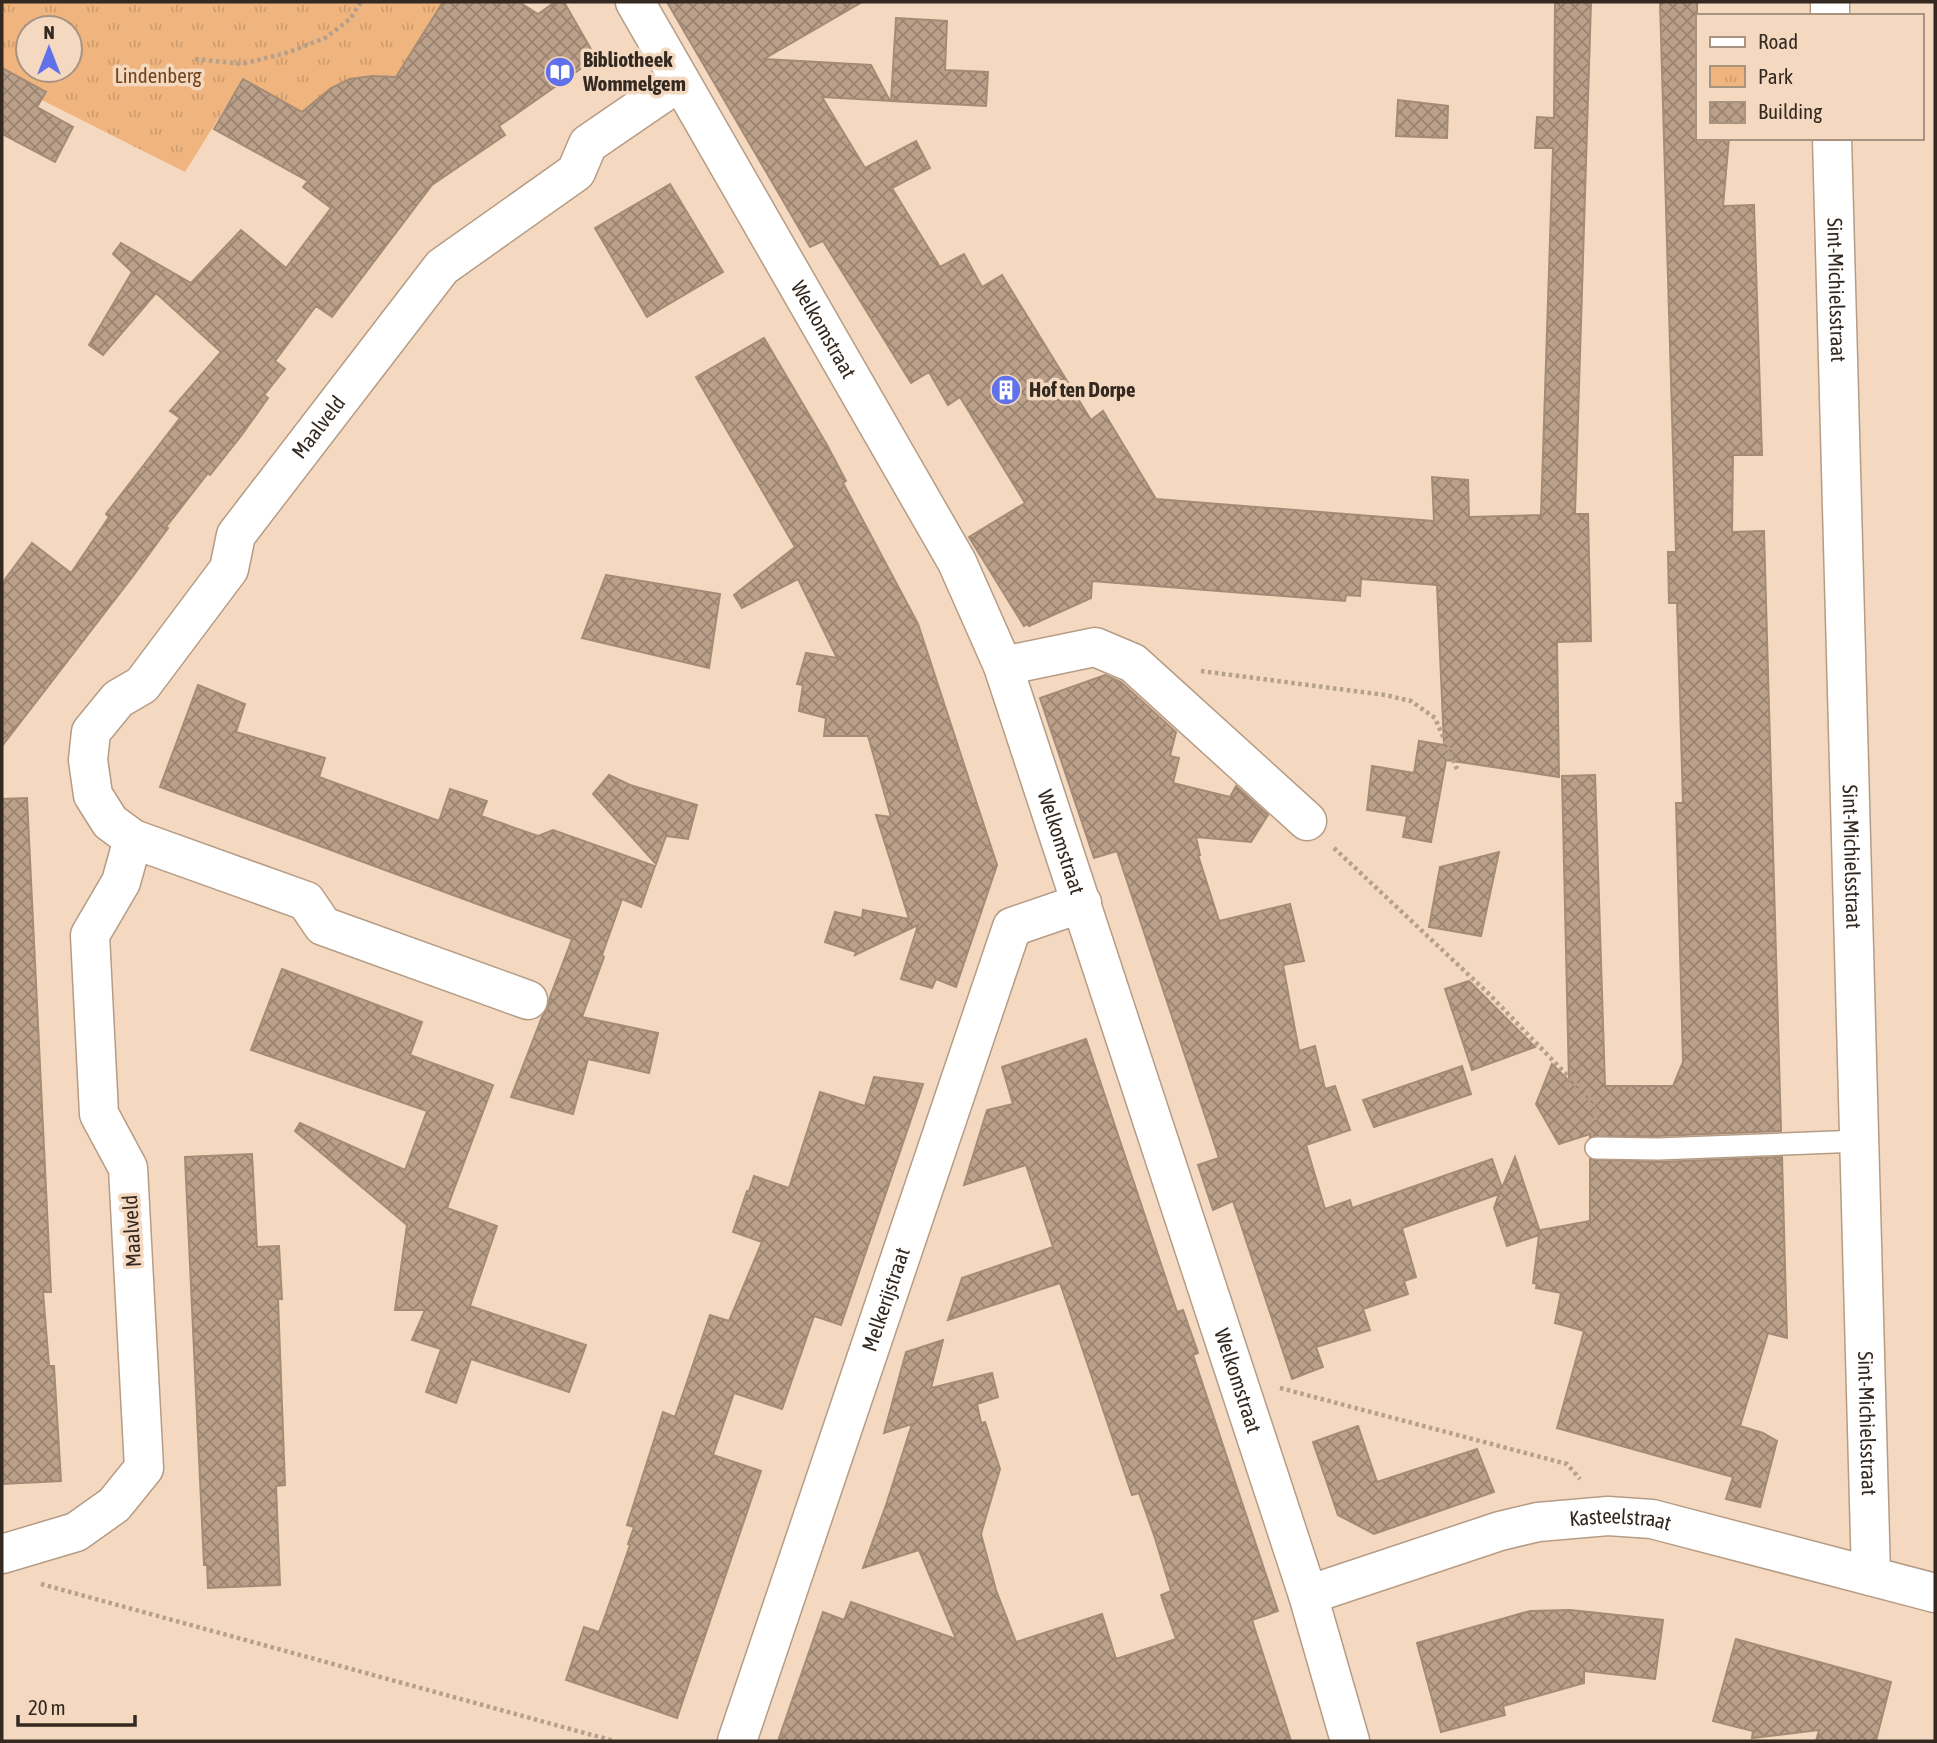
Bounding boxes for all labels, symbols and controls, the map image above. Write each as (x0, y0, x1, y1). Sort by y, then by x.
north arrow (14, 14, 84, 84)
legend (1696, 14, 1923, 140)
text: N (43, 21, 55, 43)
text: Road (1758, 29, 1798, 53)
place label: Bibliotheek Wommelgem (582, 47, 686, 95)
library icon: Bibliotheek Wommelgem (543, 55, 577, 89)
park label: Lindenberg (115, 63, 201, 87)
text: Park (1758, 64, 1793, 88)
text: Building (1758, 99, 1822, 123)
street label: Sint-Michielsstraat (1823, 217, 1851, 362)
street label: Welkomstraat (787, 276, 862, 382)
building icon: Hof ten Dorpe (989, 373, 1023, 407)
place label: Hof ten Dorpe (1029, 377, 1136, 401)
street label: Maalveld (286, 391, 350, 463)
street label: Sint-Michielsstraat (1839, 784, 1866, 929)
street label: Welkomstraat (1033, 786, 1090, 897)
street label: Maalveld (117, 1194, 145, 1268)
street label: Melkerijstraat (856, 1244, 914, 1354)
street label: Welkomstraat (1210, 1325, 1267, 1436)
street label: Sint-Michielsstraat (1854, 1351, 1882, 1496)
street label: Kasteelstraat (1568, 1503, 1674, 1535)
scale bar (18, 1684, 135, 1728)
text: 20 m (28, 1695, 66, 1719)

